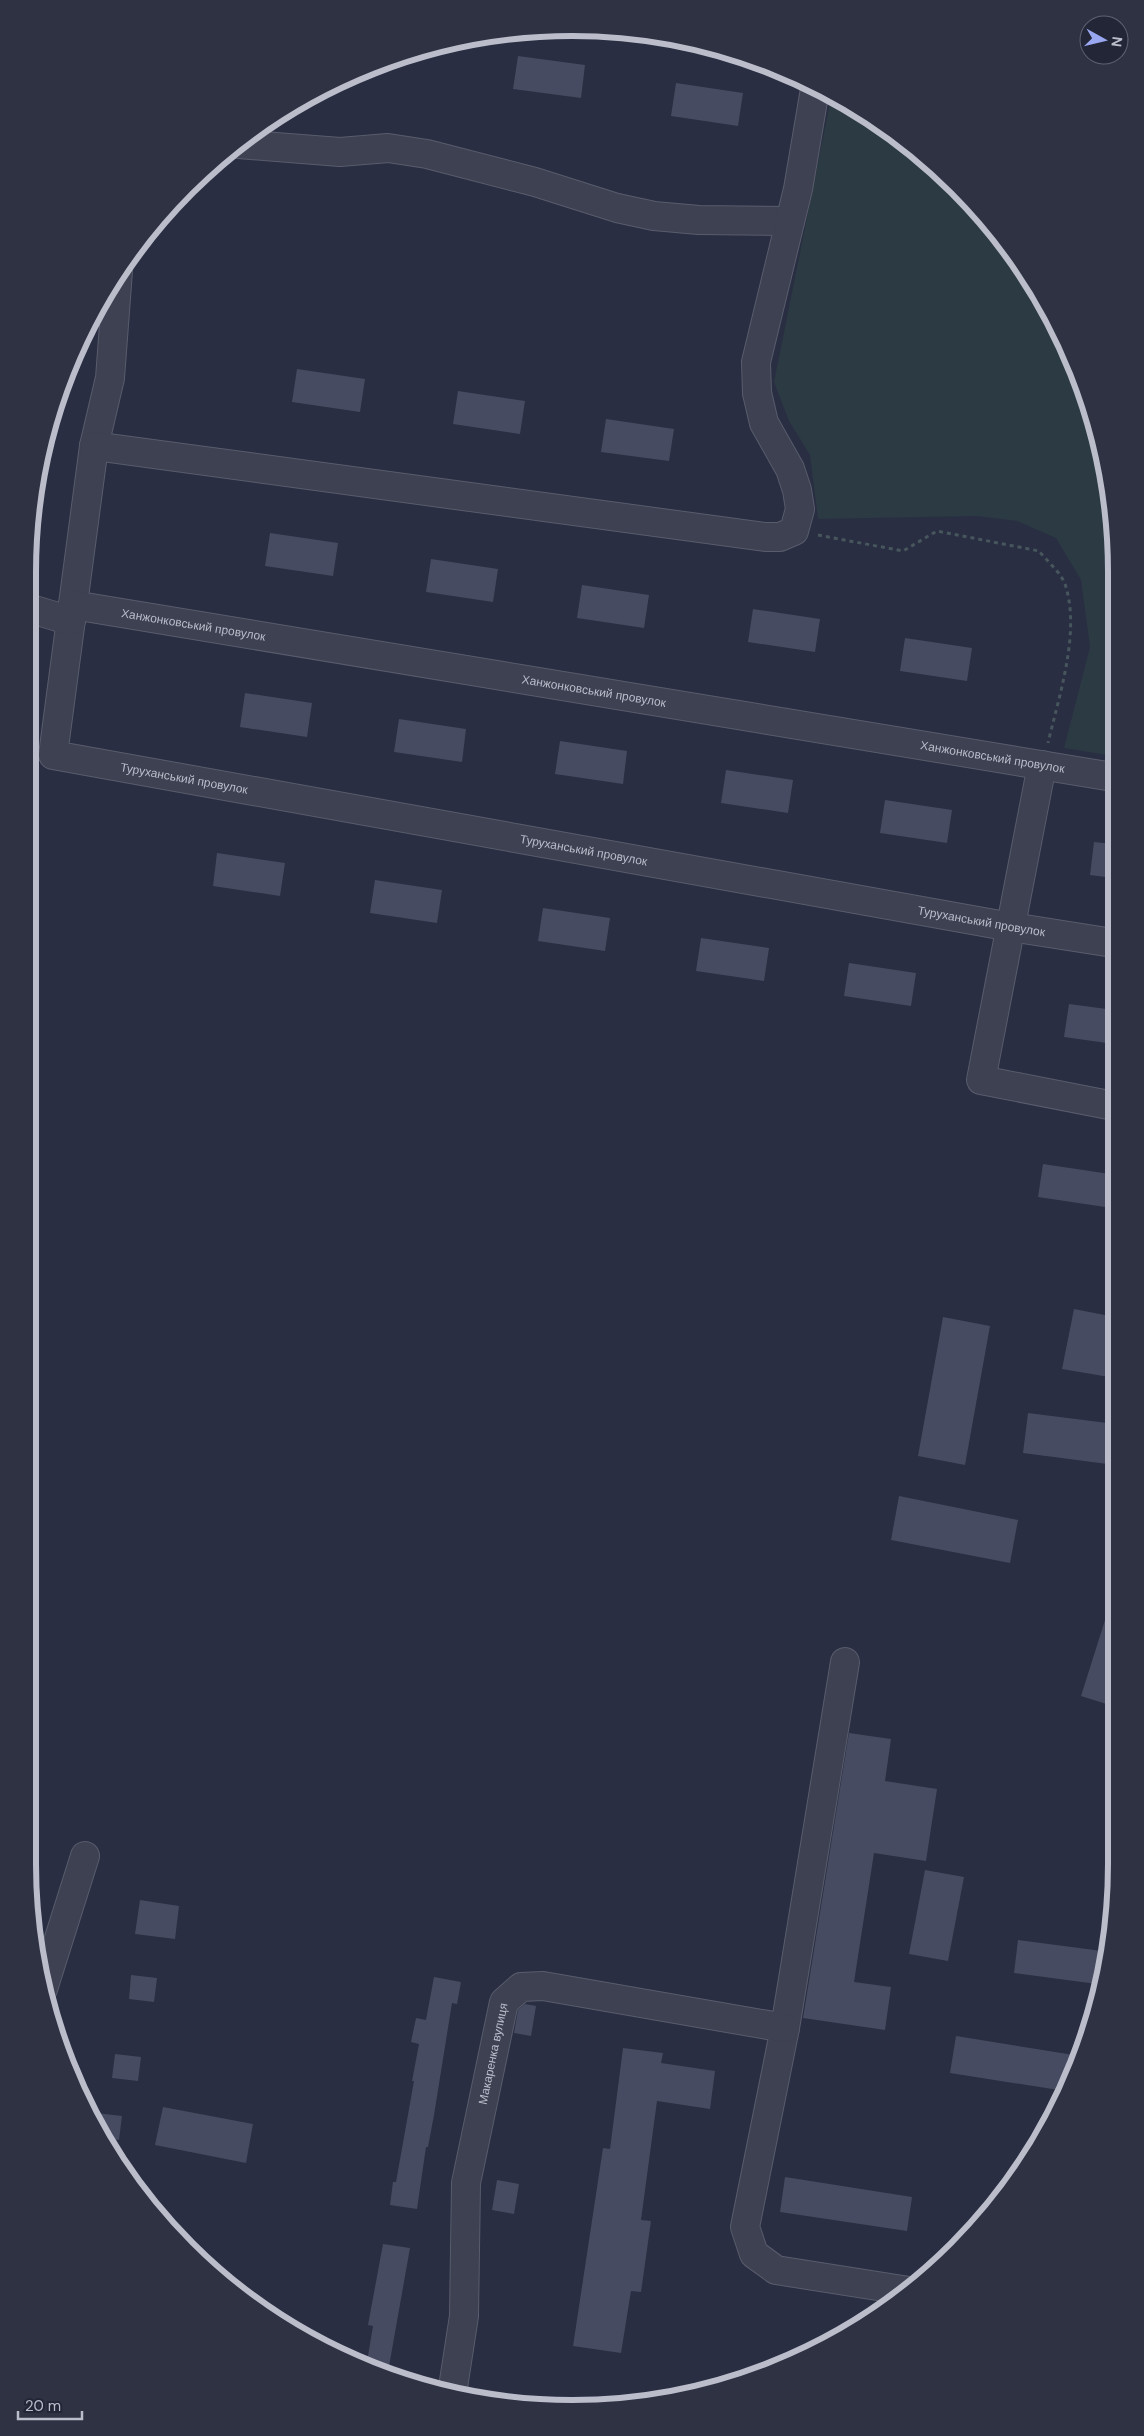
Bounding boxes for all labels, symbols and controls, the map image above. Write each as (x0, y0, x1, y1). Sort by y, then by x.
north arrow (1079, 15, 1129, 65)
text: N (1107, 35, 1126, 48)
street label: Ханжонковський провулок (120, 605, 267, 645)
street label: Ханжонковський провулок (521, 671, 668, 711)
street label: Ханжонковський провулок (919, 737, 1067, 777)
street label: Туруханський провулок (119, 759, 250, 798)
street label: Туруханський провулок (519, 831, 649, 870)
street label: Туруханський провулок (916, 902, 1047, 940)
street label: Макаренка вулиця (475, 2001, 512, 2106)
scale bar (18, 2388, 81, 2420)
text: 20 m (25, 2396, 61, 2416)

